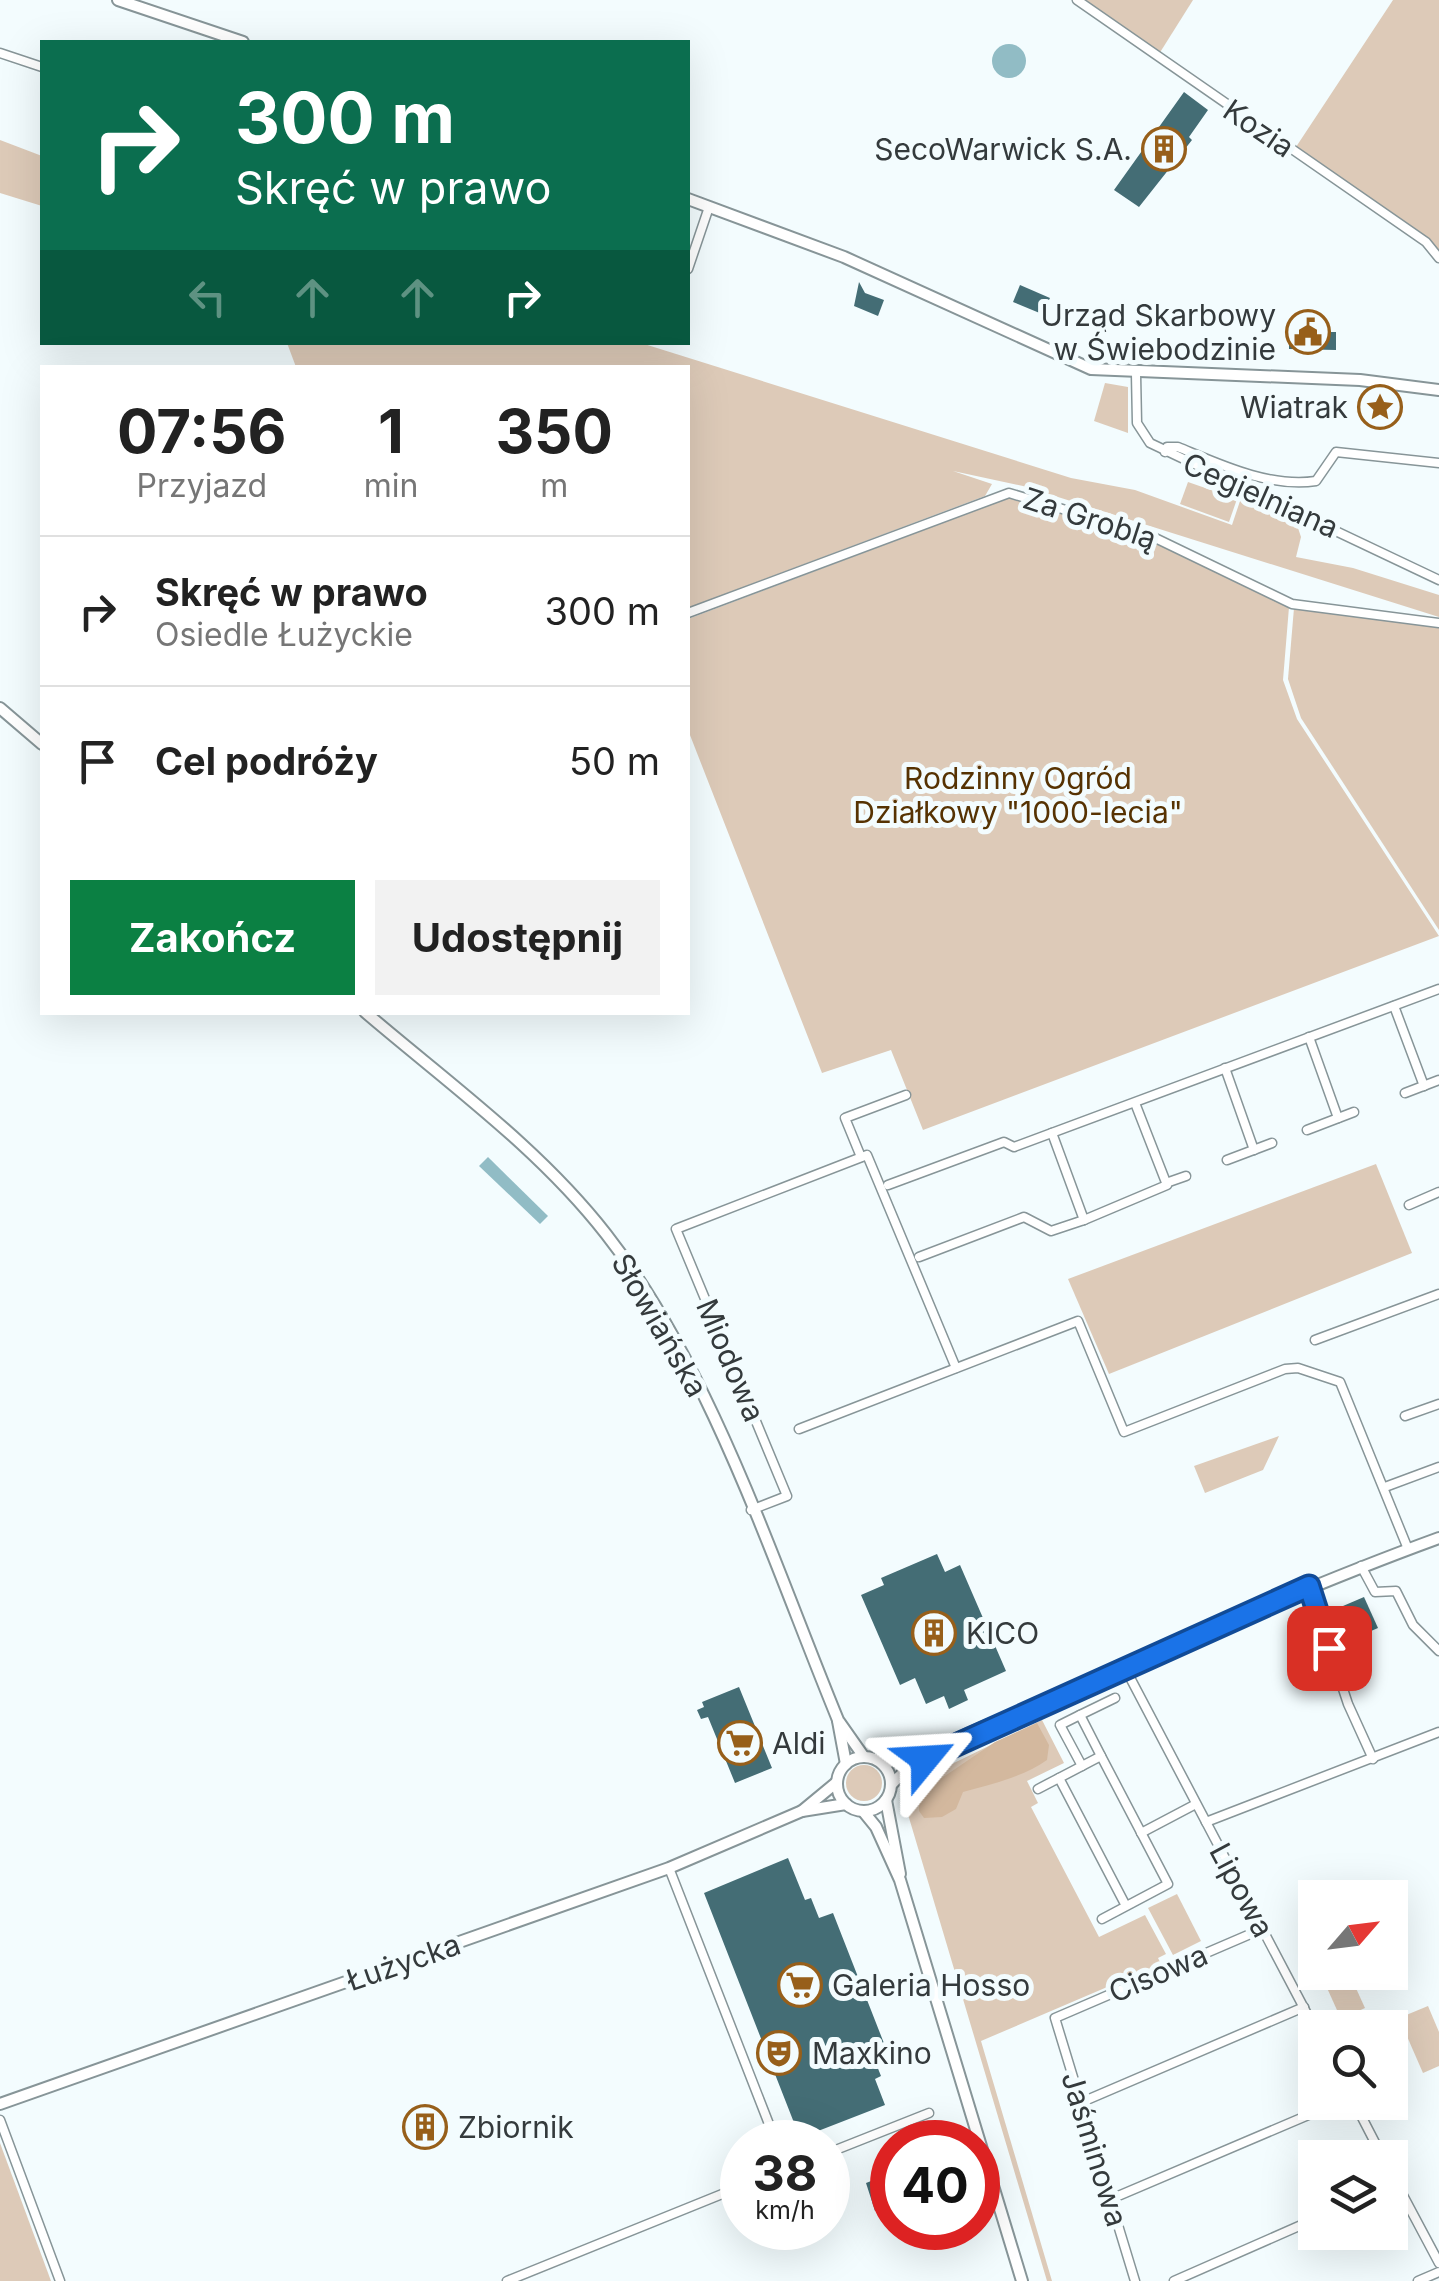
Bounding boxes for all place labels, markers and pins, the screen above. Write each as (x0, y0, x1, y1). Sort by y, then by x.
building icon: SecoWarwick S.A. (1141, 126, 1187, 172)
place label: SecoWarwick S.A. (874, 131, 1132, 167)
place label: Urząd Skarbowy w Świebodzinie (1041, 297, 1276, 367)
public building icon: Urząd Skarbowy w Świebodzinie (1285, 309, 1331, 355)
place icon: Wiatrak (1357, 384, 1403, 430)
place label: Wiatrak (1240, 389, 1349, 425)
pin (1287, 1606, 1372, 1691)
building icon: KICO (911, 1610, 957, 1656)
place label: KICO (966, 1615, 1039, 1651)
supermarket icon: Aldi (717, 1720, 763, 1766)
place label: Aldi (772, 1725, 826, 1761)
supermarket icon: Galeria Hosso (777, 1962, 823, 2008)
place label: Galeria Hosso (832, 1967, 1030, 2003)
theatre icon: Maxkino (756, 2030, 802, 2076)
place label: Maxkino (812, 2035, 932, 2071)
building icon: Zbiornik (402, 2104, 448, 2150)
place label: Zbiornik (458, 2109, 574, 2145)

